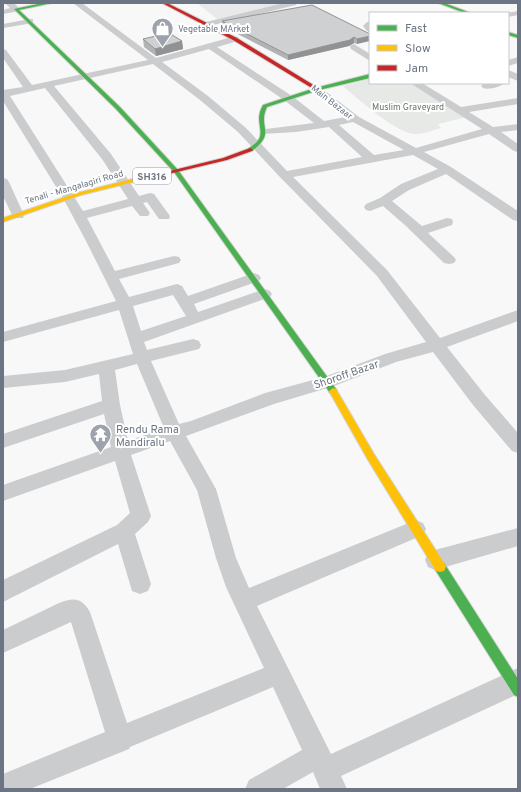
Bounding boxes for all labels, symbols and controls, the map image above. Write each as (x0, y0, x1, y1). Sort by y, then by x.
legend (369, 12, 509, 84)
shop icon: Vegetable MArket (150, 16, 176, 49)
text: Fast (405, 21, 427, 37)
place label: Vegetable MArket (178, 24, 250, 35)
text: Slow (405, 41, 431, 57)
text: Jam (405, 61, 428, 77)
street label: Main Bazaar (309, 83, 355, 122)
park label: Muslim Graveyard (372, 102, 444, 113)
street label: Tenali - Mangalagiri Road (24, 168, 125, 207)
road number: SH316 (133, 168, 171, 184)
street label: Shoroff Bazar (312, 357, 381, 393)
temple icon: Rendu Rama Mandiralu (88, 422, 114, 455)
place label: Rendu Rama Mandiralu (116, 423, 179, 450)

